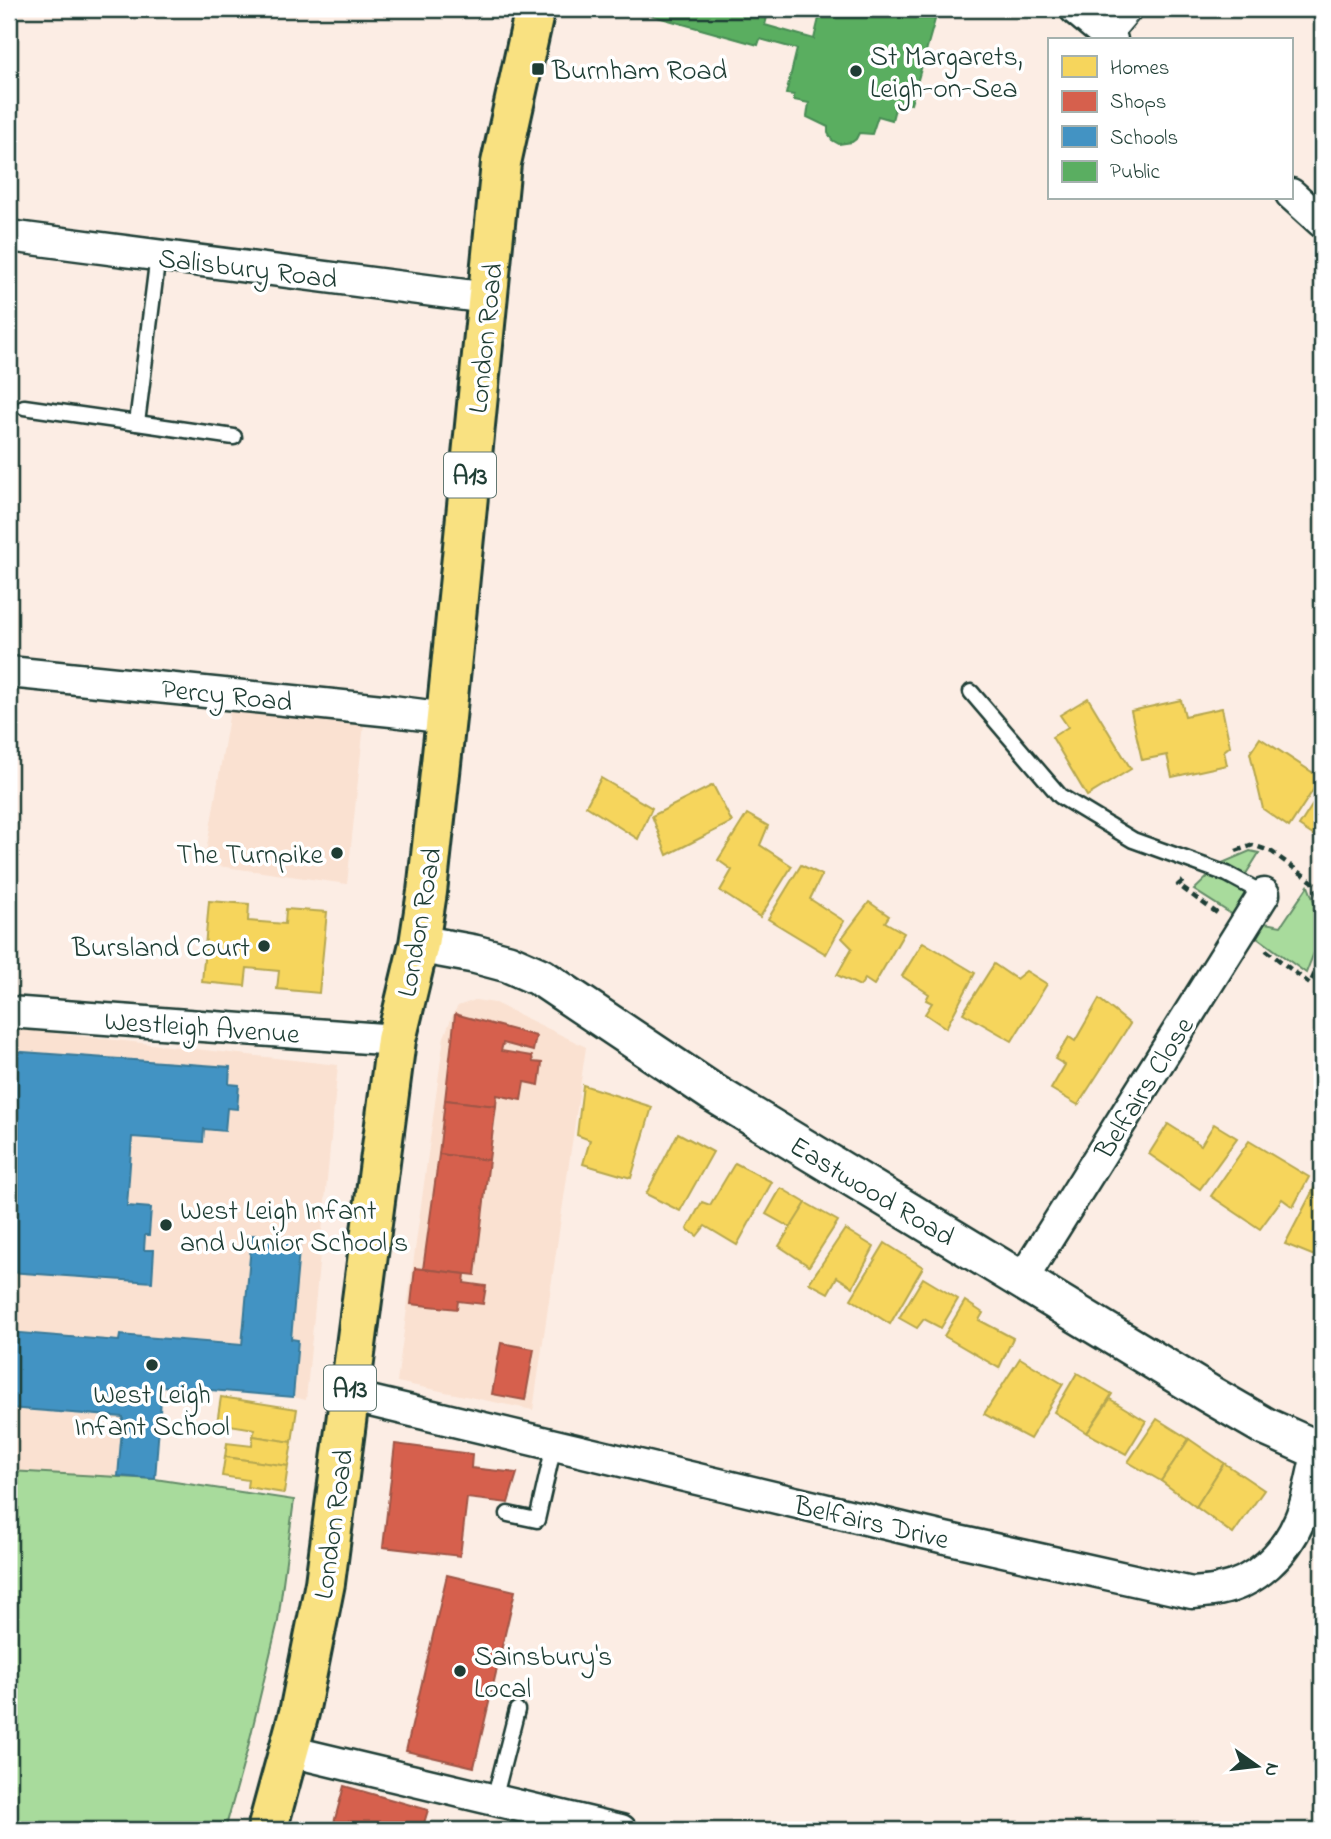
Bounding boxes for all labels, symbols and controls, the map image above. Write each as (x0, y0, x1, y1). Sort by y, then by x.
place label: St Margarets, Leigh-on-Sea (870, 38, 1023, 111)
legend (1048, 38, 1292, 200)
place label: Burnham Road (551, 52, 728, 93)
text: Homes (1110, 54, 1170, 84)
marker: Burnham Road (530, 61, 546, 77)
marker: St Margarets, Leigh-on-Sea (848, 63, 864, 79)
text: Shops (1110, 88, 1167, 118)
text: Schools (1110, 124, 1178, 154)
text: Public (1110, 158, 1161, 188)
street label: Salisbury Road (156, 239, 340, 302)
street label: London Road (459, 261, 516, 415)
road number: A13 (444, 453, 496, 498)
street label: Percy Road (159, 670, 294, 725)
place label: The Turnpike (176, 836, 323, 877)
marker: The Turnpike (329, 845, 345, 861)
street label: London Road (388, 845, 455, 1000)
place label: Bursland Court (71, 929, 250, 970)
marker: Bursland Court (256, 938, 272, 954)
street label: Westleigh Avenue (103, 1002, 301, 1057)
street label: Belfairs Close (1085, 1010, 1206, 1169)
street label: Eastwood Road (781, 1127, 962, 1259)
place label: West Leigh Infant and Junior School s (180, 1192, 408, 1265)
marker: West Leigh Infant and Junior School s (158, 1217, 174, 1233)
marker: West Leigh Infant School (144, 1357, 160, 1373)
road number: A13 (324, 1366, 376, 1410)
place label: West Leigh Infant School (74, 1376, 230, 1449)
street label: London Road (305, 1447, 366, 1602)
street label: Belfairs Drive (789, 1486, 953, 1562)
place label: Sainsbury's Local (474, 1638, 612, 1711)
marker: Sainsbury's Local (452, 1663, 468, 1679)
north arrow (1222, 1730, 1292, 1800)
text: N (1256, 1760, 1286, 1779)

